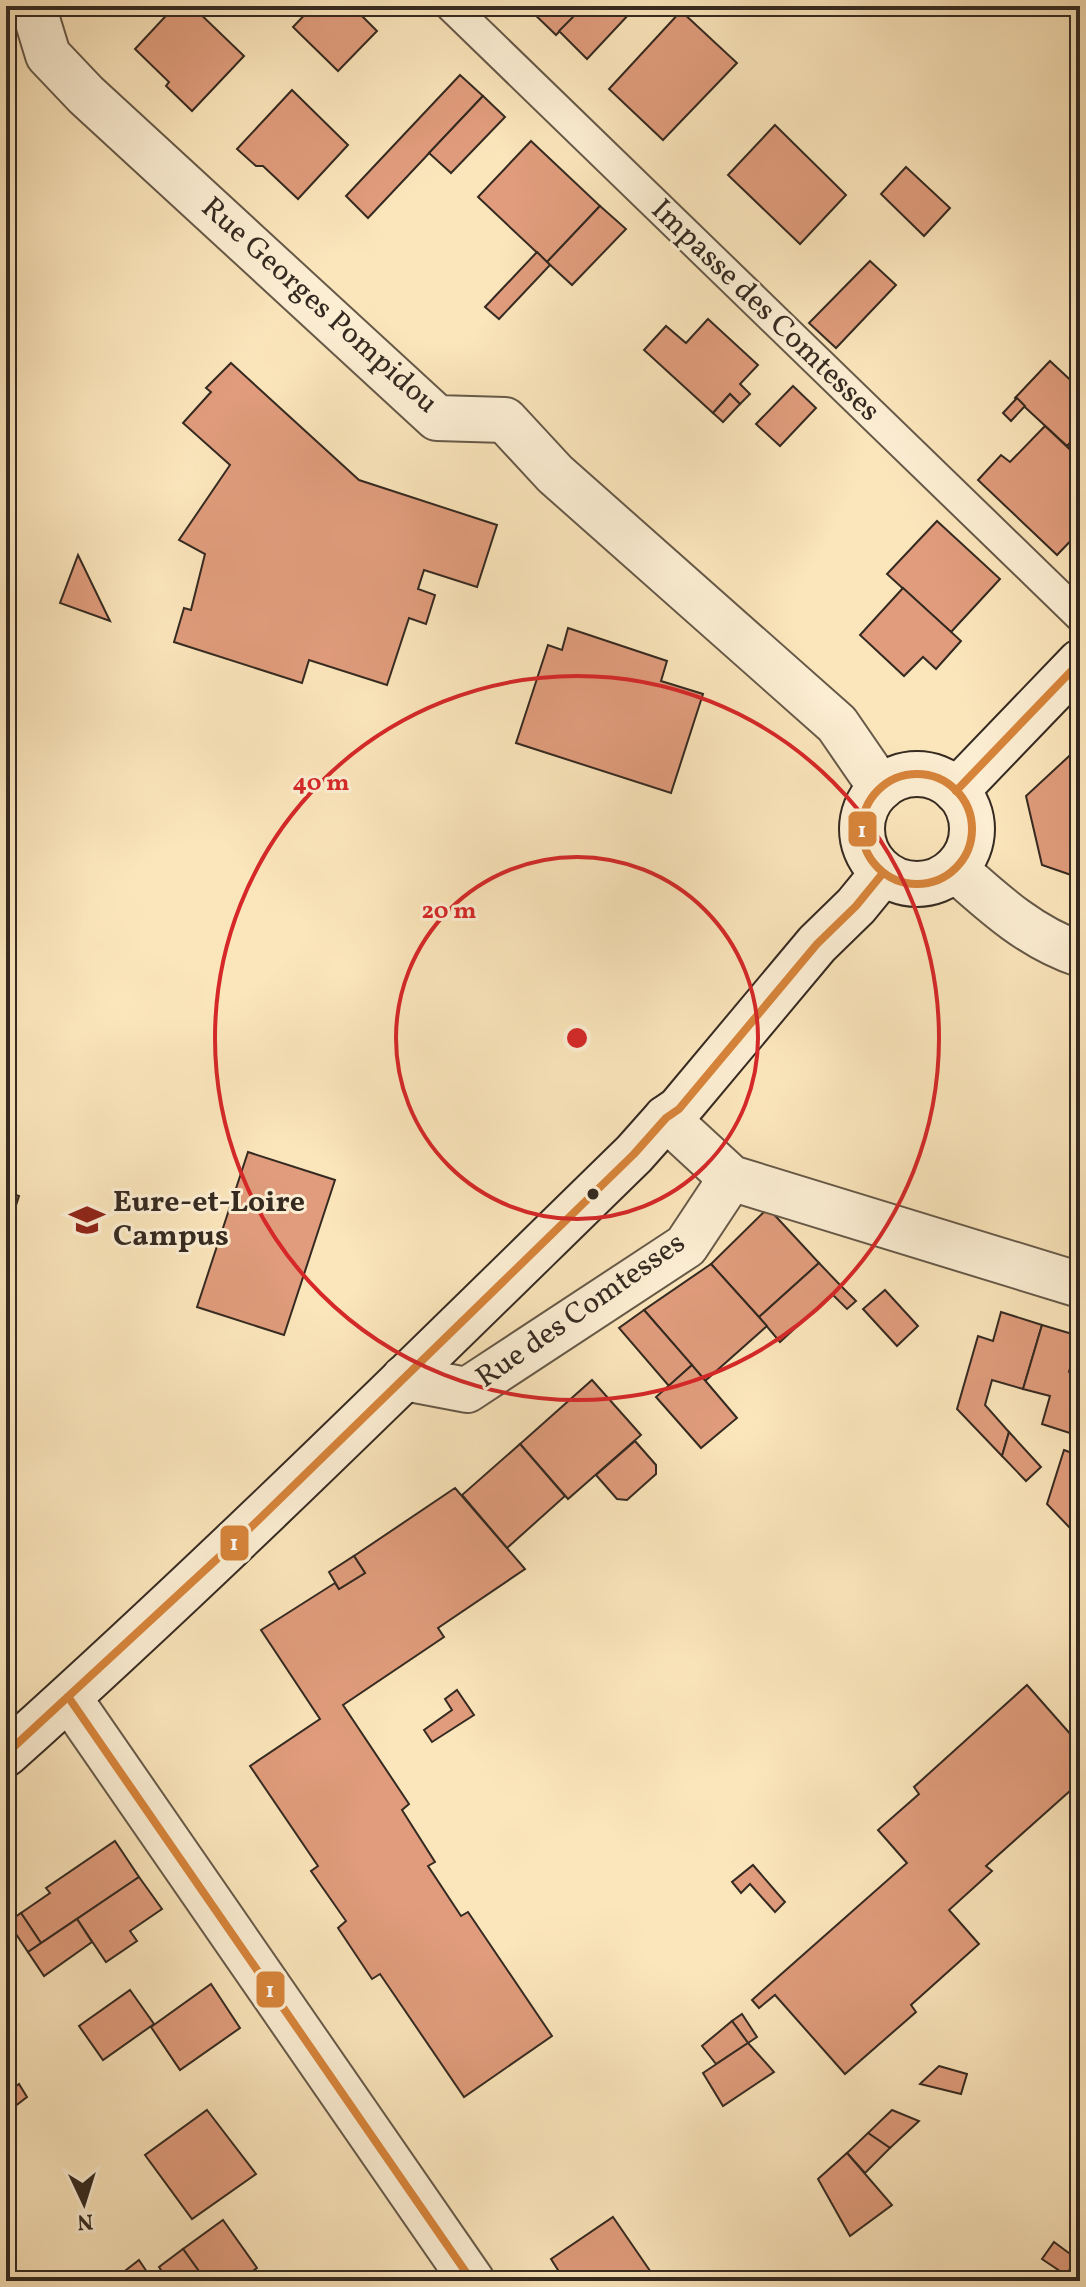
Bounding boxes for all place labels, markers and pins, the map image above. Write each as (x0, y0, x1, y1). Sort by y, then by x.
centre of rings (563, 1024, 591, 1052)
place label: Eure-et-Loire Campus (113, 1182, 305, 1258)
unlabelled marker (585, 1186, 601, 1202)
school or university icon: Eure-et-Loire Campus (68, 1201, 106, 1239)

